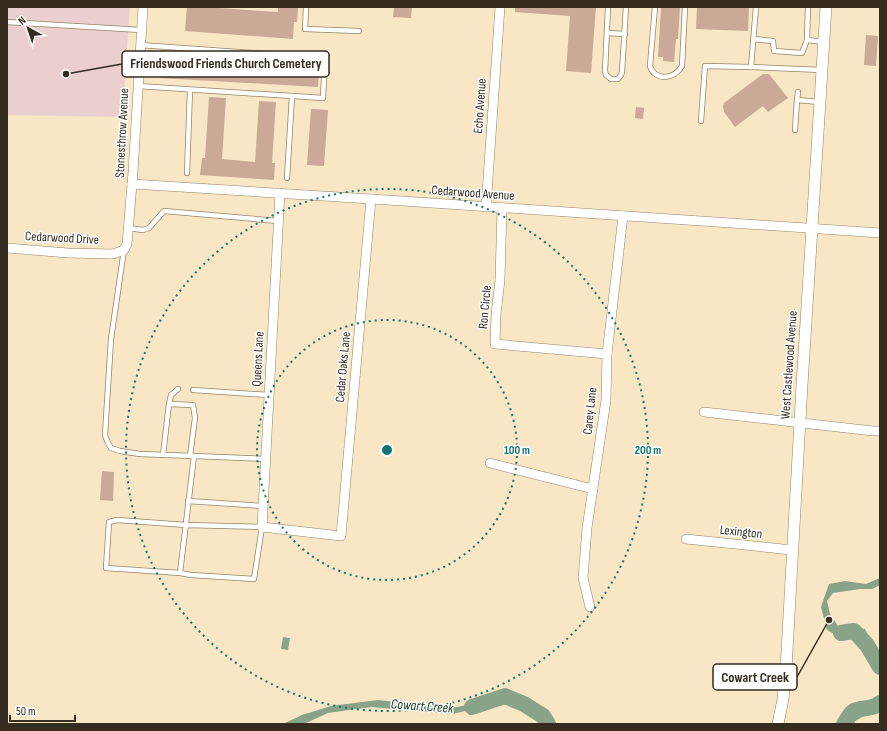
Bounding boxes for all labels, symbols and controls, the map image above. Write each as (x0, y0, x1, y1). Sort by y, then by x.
north arrow (8, 8, 48, 48)
text: N (15, 14, 28, 28)
callout: Friendswood Friends Church Cemetery (122, 51, 329, 77)
text: Friendswood Friends Church Cemetery (130, 55, 322, 72)
street label: Echo Avenue (470, 78, 490, 134)
street label: Stonesthrow Avenue (112, 88, 132, 178)
street label: Cedarwood Avenue (431, 182, 515, 204)
street label: Cedarwood Drive (25, 228, 99, 248)
street label: Ron Circle (475, 284, 495, 330)
street label: West Castlewood Avenue (777, 310, 801, 420)
street label: Queens Lane (249, 331, 267, 387)
street label: Cedar Oaks Lane (332, 331, 354, 403)
street label: Carey Lane (580, 387, 600, 435)
centre of rings (380, 443, 394, 457)
text: 100 m (504, 443, 530, 458)
text: 200 m (635, 443, 661, 458)
street label: Lexington (719, 522, 763, 542)
callout: Cowart Creek (713, 664, 797, 690)
text: Cowart Creek (721, 669, 789, 686)
water label: Cowart Creek (390, 695, 455, 717)
scale bar (10, 697, 75, 723)
text: 50 m (16, 704, 36, 719)

